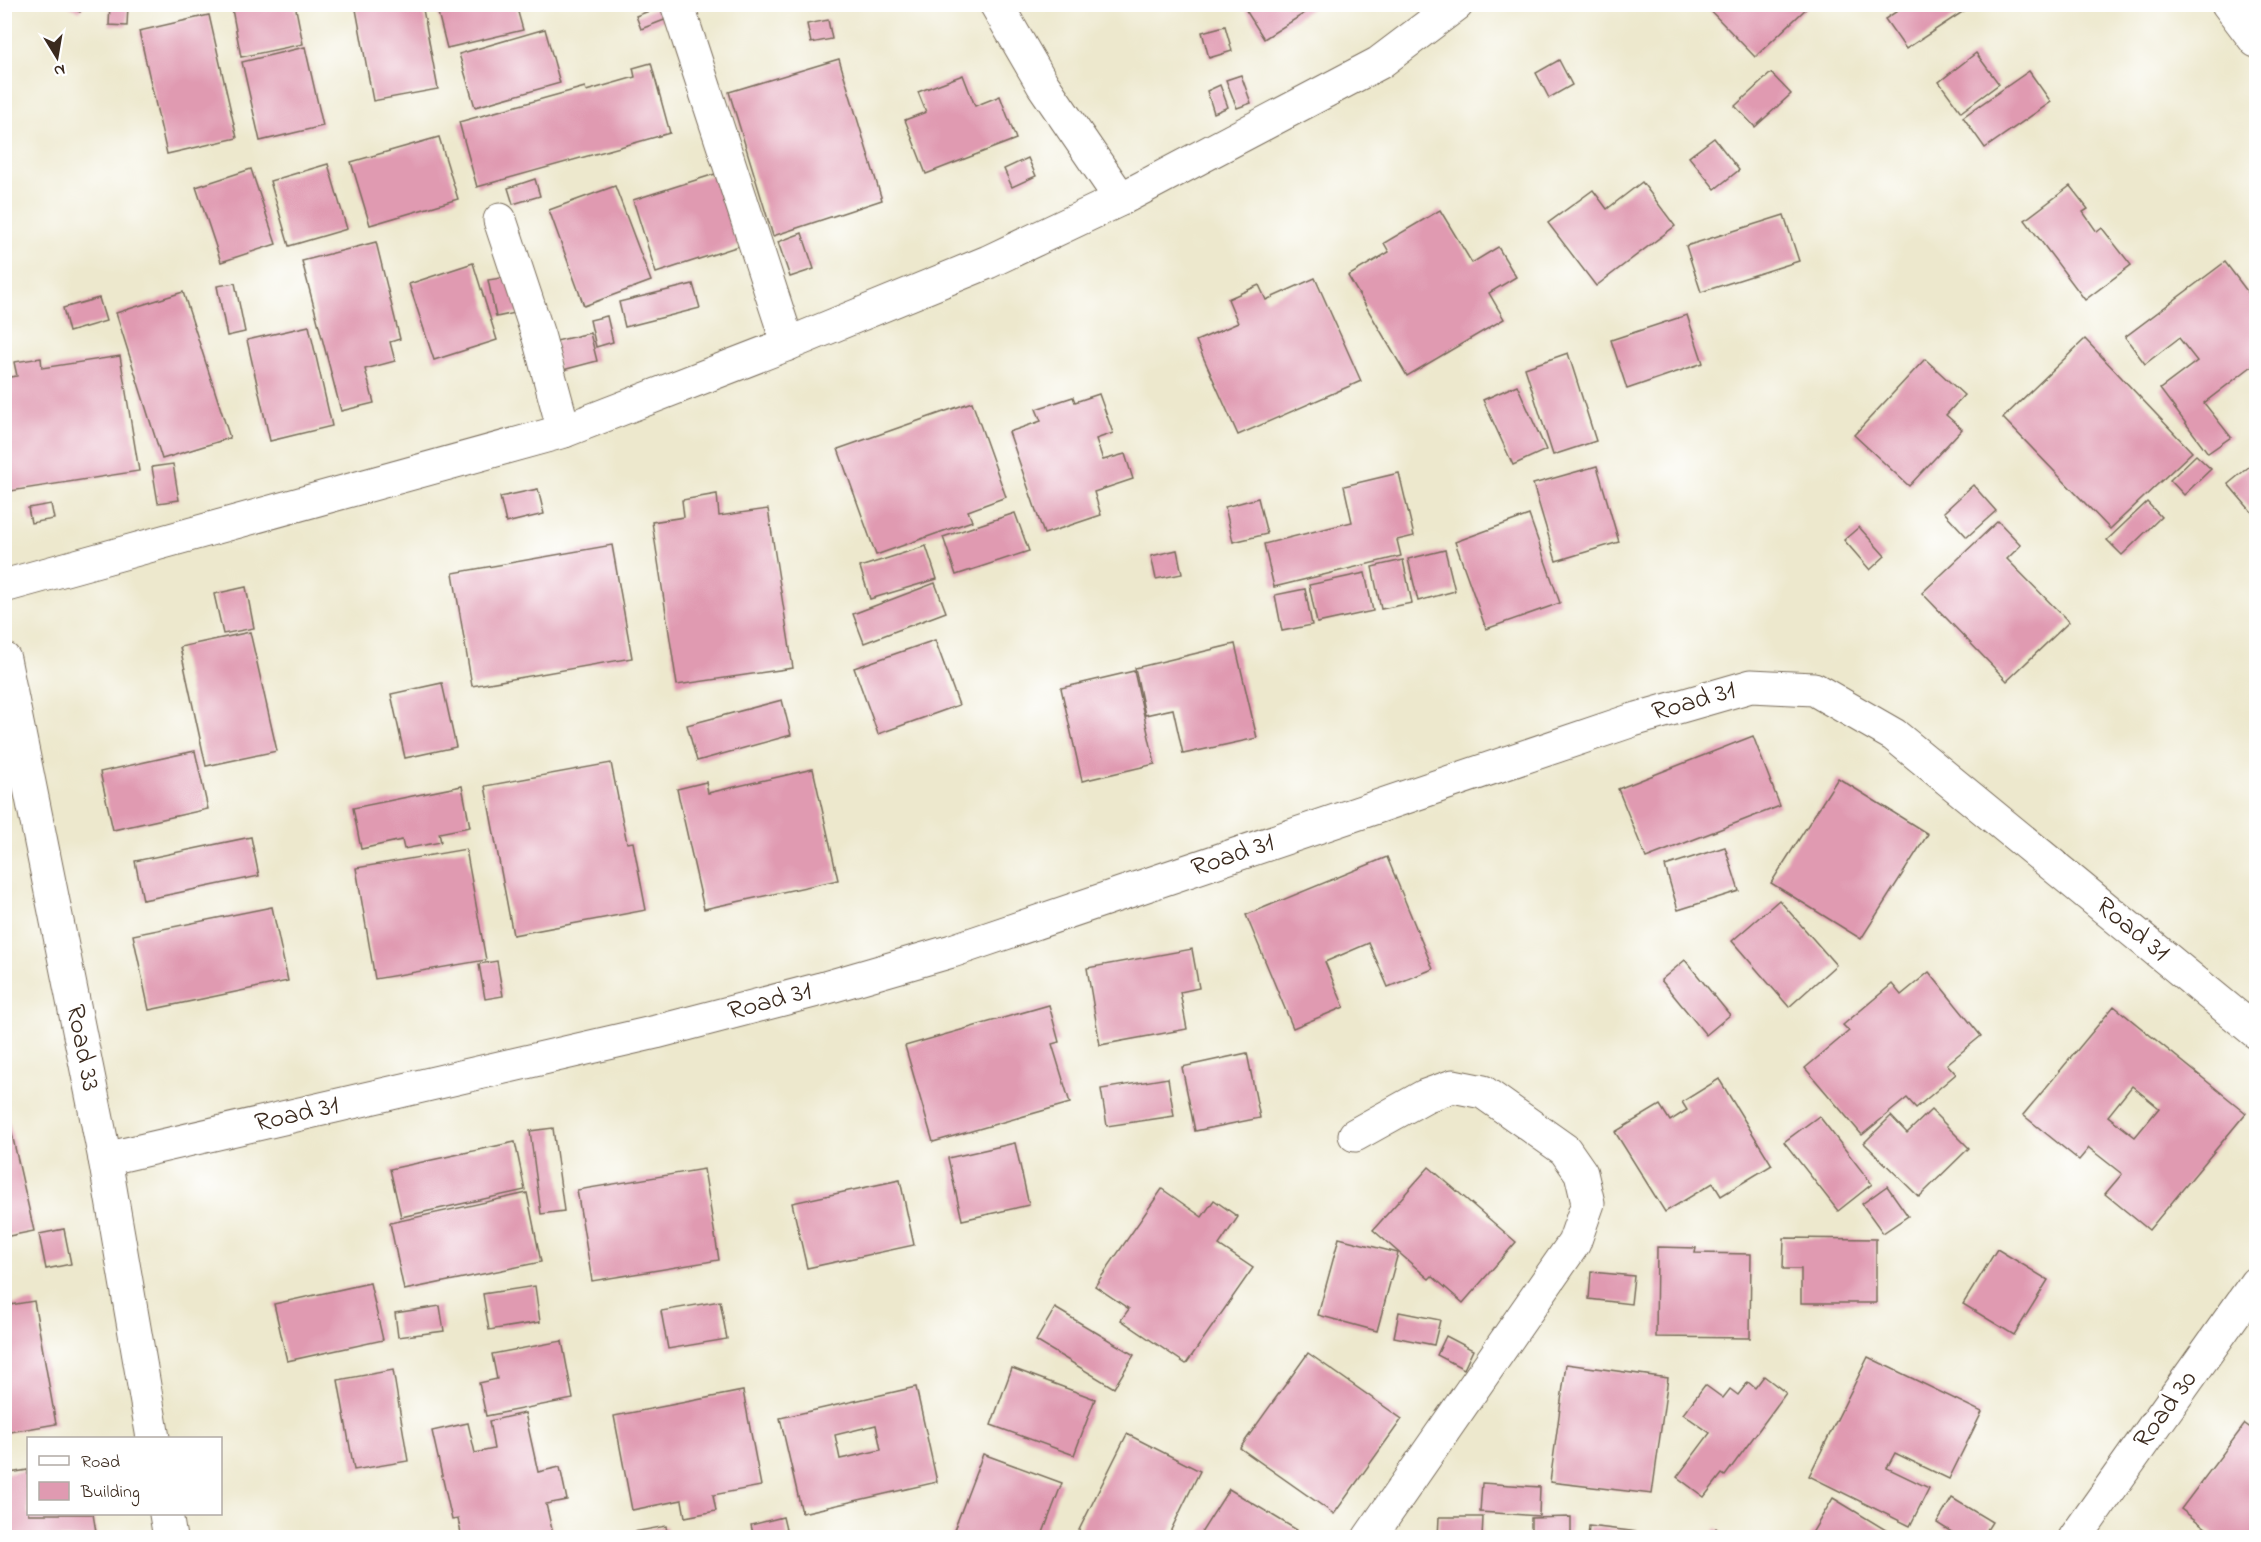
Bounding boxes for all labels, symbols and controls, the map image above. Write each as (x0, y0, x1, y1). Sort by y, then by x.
north arrow (27, 27, 87, 87)
text: N (52, 57, 67, 83)
street label: Road 31 (1648, 672, 1740, 732)
street label: Road 31 (1186, 824, 1280, 888)
street label: Road 31 (2087, 888, 2177, 972)
street label: Road 31 (724, 972, 816, 1032)
street label: Road 33 (54, 1001, 110, 1095)
street label: Road 31 (251, 1086, 343, 1144)
street label: Road 30 (2124, 1363, 2208, 1457)
legend (27, 1437, 222, 1515)
text: Road (81, 1450, 120, 1476)
text: Building (80, 1480, 140, 1507)

